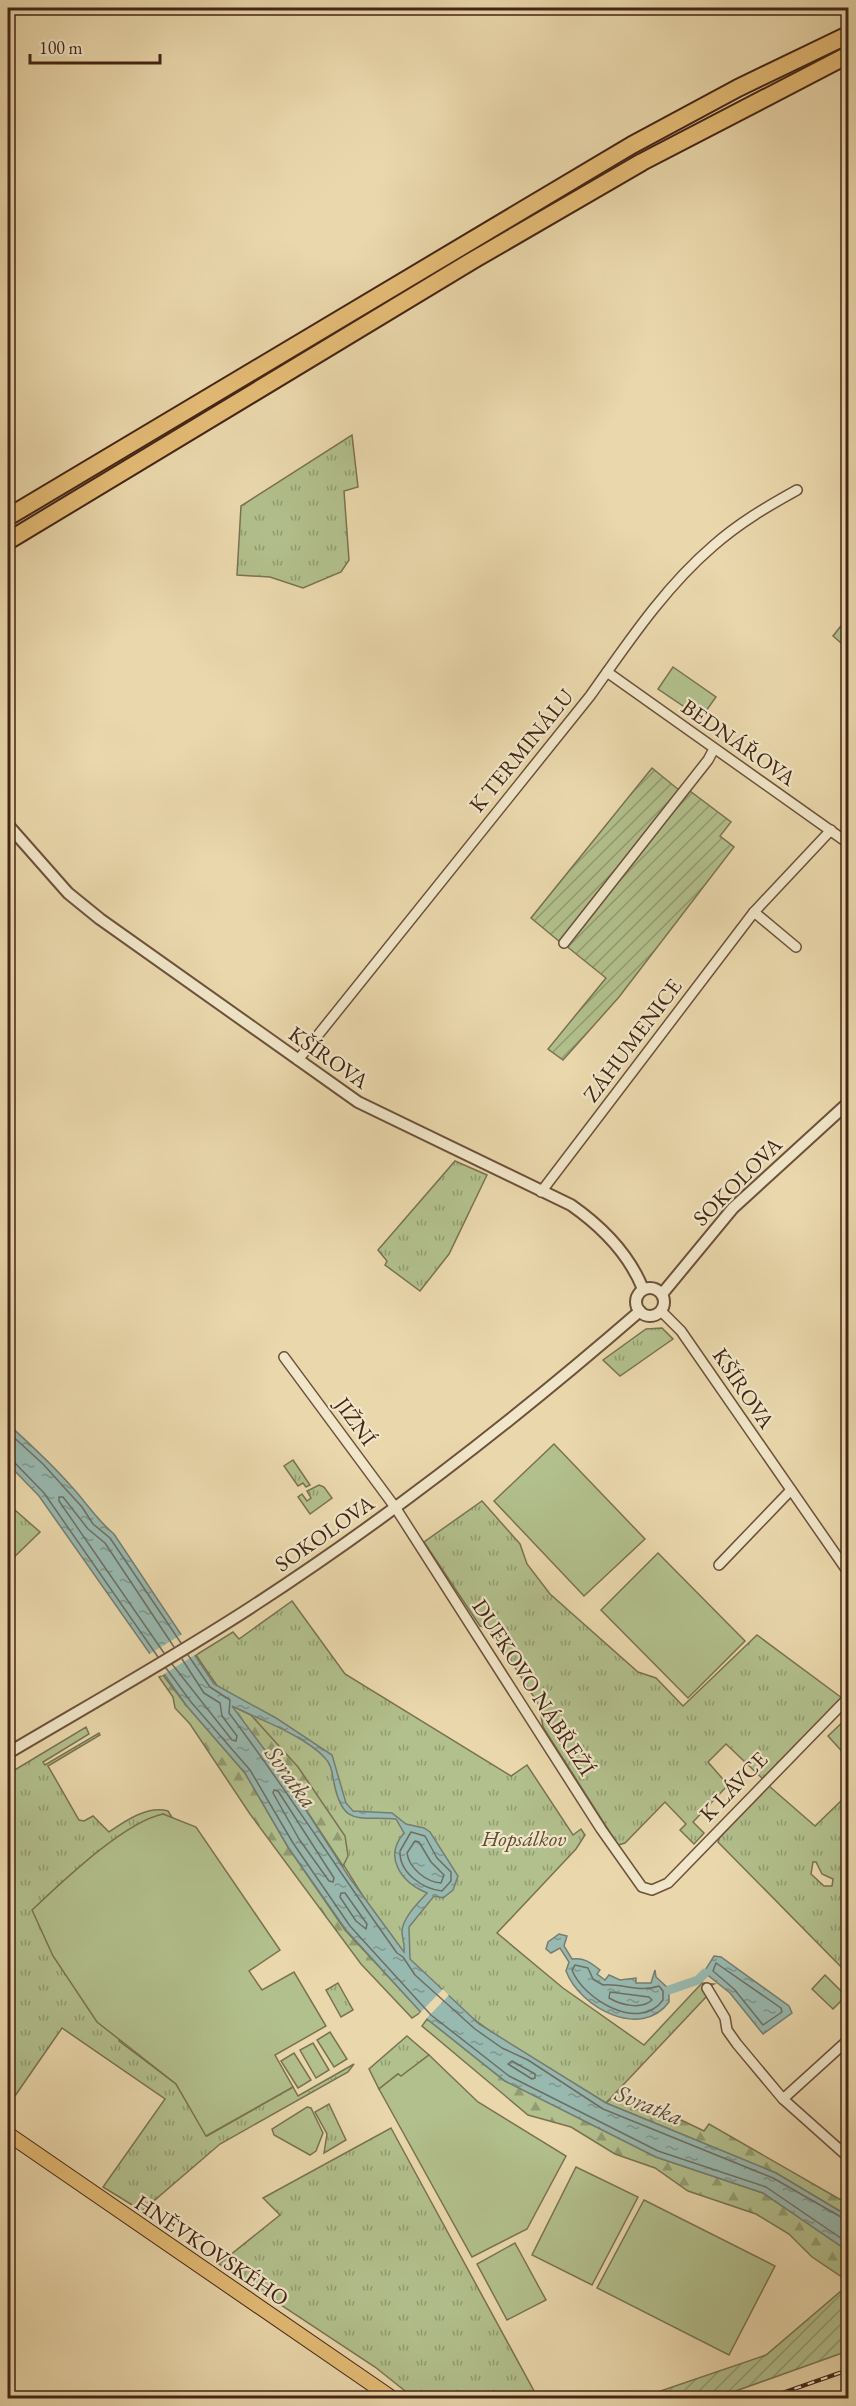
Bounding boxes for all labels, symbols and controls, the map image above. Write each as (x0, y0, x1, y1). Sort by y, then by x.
scale bar (30, 27, 160, 65)
text: 100 m (39, 36, 83, 59)
street label: K TERMINÁLU (463, 682, 581, 818)
street label: BEDNÁŘOVA (676, 692, 802, 793)
street label: ZÁHUMENICE (576, 973, 688, 1108)
street label: KŠÍROVA (283, 1019, 375, 1096)
street label: SOKOLOVA (687, 1130, 789, 1232)
street label: KŠÍROVA (706, 1342, 782, 1435)
street label: JIŽNÍ (327, 1390, 383, 1452)
street label: SOKOLOVA (269, 1488, 380, 1578)
street label: DUFKOVO NÁBŘEŽÍ (466, 1594, 602, 1781)
water label: Svratka (258, 1738, 325, 1814)
street label: K LÁVCE (693, 1745, 774, 1828)
park label: Hopsálkov (481, 1824, 566, 1853)
water label: Svratka (610, 2077, 688, 2132)
street label: HNĚVKOVSKÉHO (129, 2188, 294, 2313)

